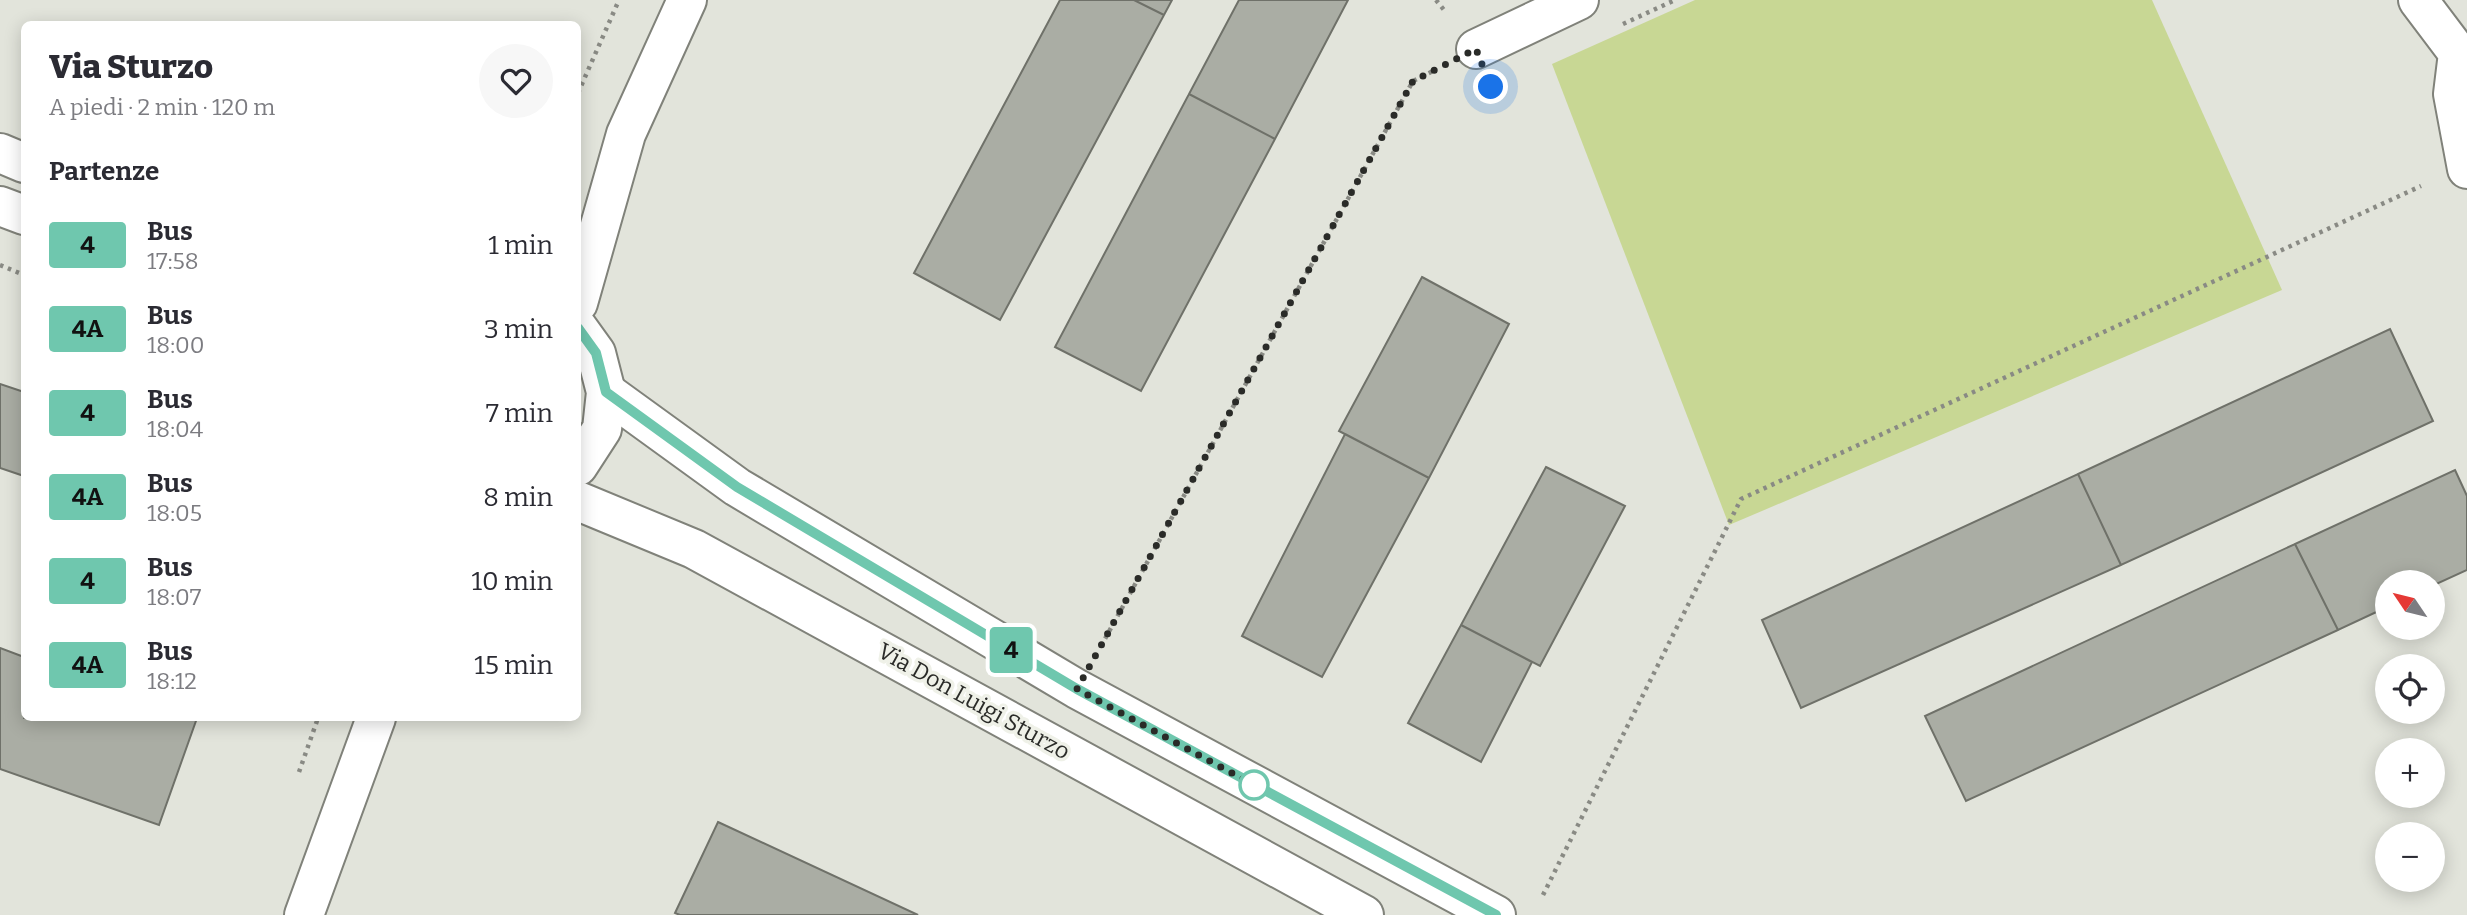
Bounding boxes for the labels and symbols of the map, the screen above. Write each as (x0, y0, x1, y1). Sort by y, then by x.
your location (1473, 69, 1508, 104)
north arrow (2375, 570, 2445, 640)
line badge: 4 (988, 627, 1034, 673)
street label: Via Don Luigi Sturzo (873, 637, 1075, 765)
unlabelled marker (1239, 770, 1269, 800)

